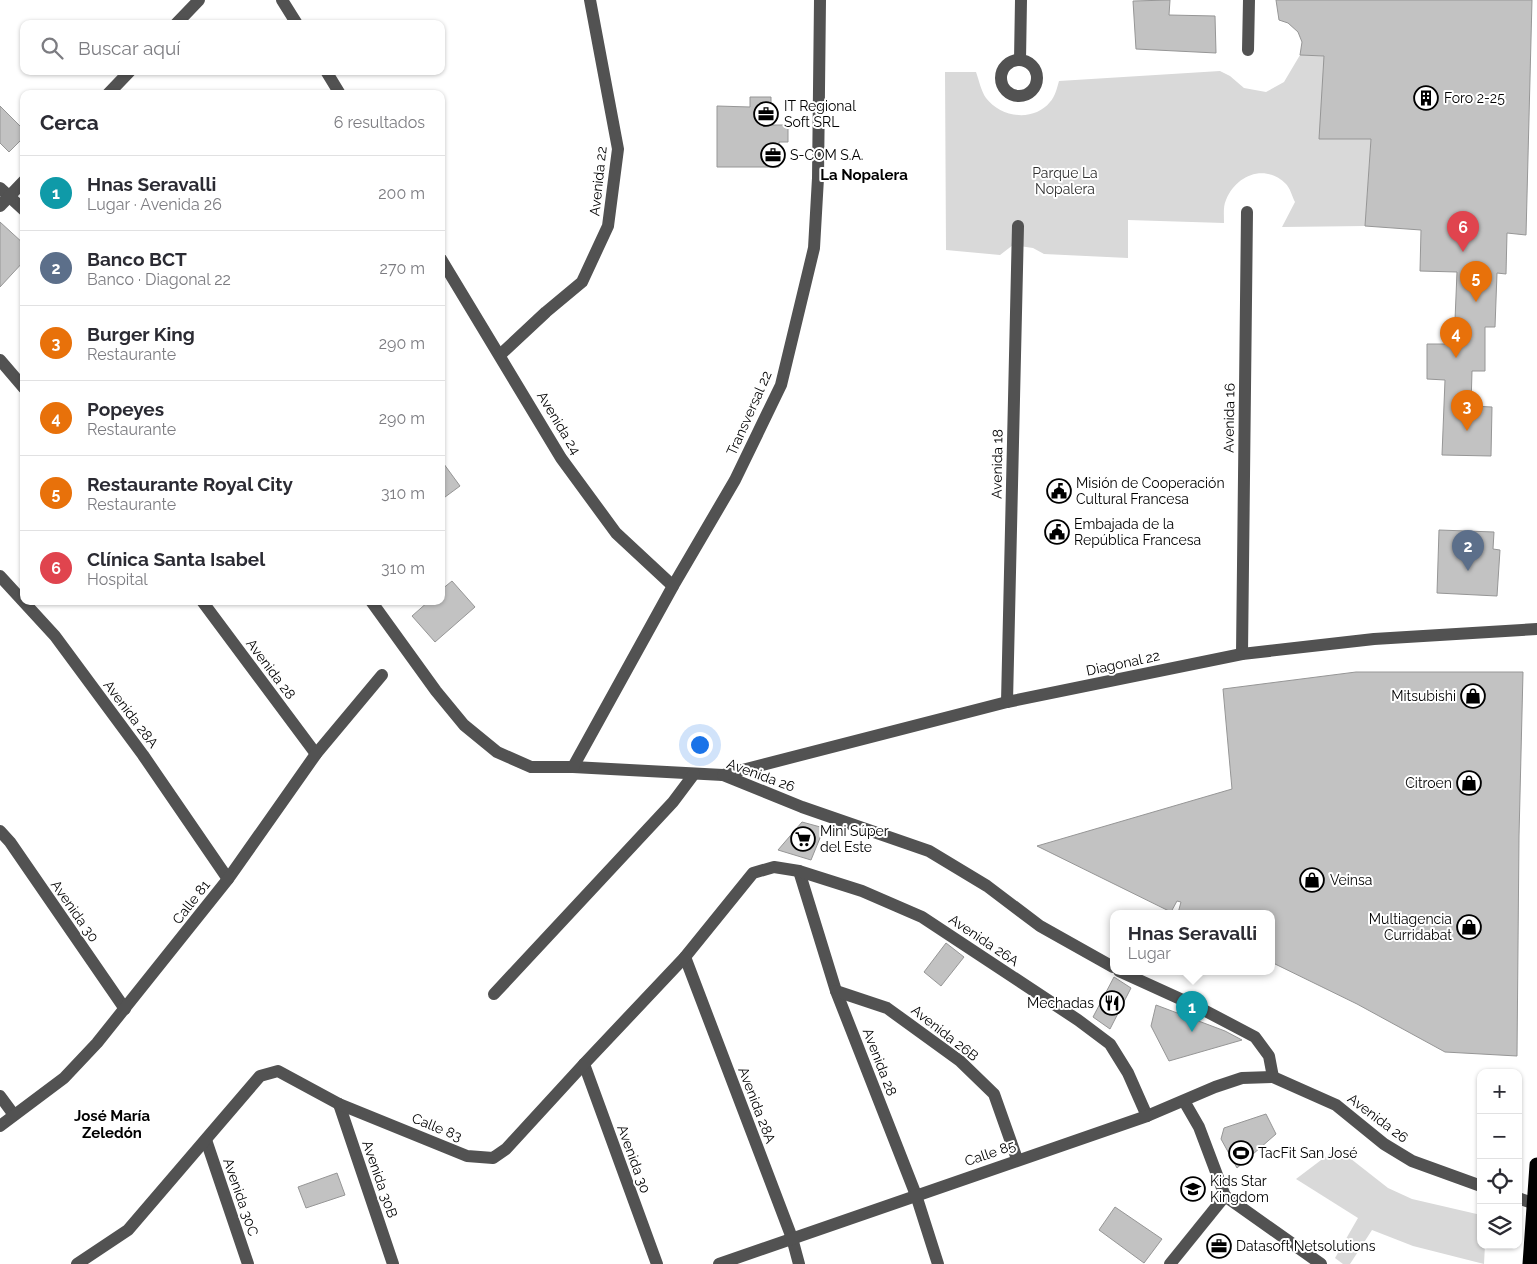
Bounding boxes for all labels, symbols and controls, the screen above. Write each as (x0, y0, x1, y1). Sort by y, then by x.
search box (20, 20, 445, 75)
icon: search (38, 34, 66, 62)
text: Buscar aquí (78, 37, 180, 59)
building icon: Foro 2-25 (1413, 85, 1439, 111)
place label: Foro 2-25 (1444, 90, 1505, 106)
place label: IT Regional Soft SRL (784, 98, 856, 130)
office icon: IT Regional Soft SRL (753, 101, 779, 127)
text: Cerca (40, 110, 99, 135)
text: 6 resultados (334, 113, 425, 132)
office icon: S-COM S.A. (760, 142, 786, 168)
street label: Avenida 22 (586, 145, 610, 217)
place label: S-COM S.A. (790, 147, 864, 163)
park label: Parque La Nopalera (1032, 165, 1098, 197)
district label: La Nopalera (820, 166, 908, 184)
text: Hnas Seravalli (87, 173, 216, 195)
text: 1 (52, 184, 60, 203)
text: 200 m (378, 184, 425, 203)
text: Lugar · Avenida 26 (87, 195, 222, 214)
pin: 6 (1447, 211, 1479, 252)
text: Banco BCT (87, 248, 187, 270)
text: 2 (51, 259, 61, 278)
text: 270 m (380, 259, 425, 278)
pin: 5 (1460, 261, 1492, 302)
text: Banco · Diagonal 22 (87, 270, 231, 289)
pin: 4 (1440, 317, 1472, 358)
text: Burger King (87, 323, 195, 345)
text: 3 (52, 334, 60, 353)
text: 290 m (379, 334, 425, 353)
text: Restaurante (87, 345, 176, 364)
street label: Transversal 22 (723, 368, 775, 458)
street label: Avenida 16 (1220, 383, 1238, 453)
street label: Avenida 24 (534, 389, 584, 458)
pin: 3 (1451, 390, 1483, 431)
text: Popeyes (87, 398, 164, 420)
text: 4 (51, 409, 61, 428)
text: 290 m (379, 409, 425, 428)
text: Restaurante (87, 420, 176, 439)
street label: Avenida 18 (988, 429, 1006, 499)
text: Restaurante Royal City (87, 473, 293, 495)
place label: Misión de Cooperación Cultural Francesa (1076, 475, 1225, 507)
public building icon: Misión de Cooperación Cultural Francesa (1046, 478, 1072, 504)
text: 5 (52, 484, 60, 503)
text: 310 m (381, 484, 425, 503)
text: Restaurante (87, 495, 176, 514)
place label: Embajada de la República Francesa (1074, 516, 1201, 548)
public building icon: Embajada de la República Francesa (1044, 519, 1070, 545)
pin: 2 (1452, 530, 1484, 571)
text: Clínica Santa Isabel (87, 548, 265, 570)
text: 6 (51, 559, 61, 578)
text: 310 m (381, 559, 425, 578)
text: Hospital (87, 570, 148, 589)
street label: Avenida 28 (243, 636, 299, 702)
street label: Diagonal 22 (1085, 647, 1161, 679)
street label: Avenida 28A (100, 677, 162, 751)
shop icon: Mitsubishi (1460, 683, 1486, 709)
place label: Mitsubishi (1391, 688, 1456, 704)
your location (687, 732, 713, 758)
street label: Avenida 26 (725, 755, 797, 795)
shop icon: Citroen (1456, 770, 1482, 796)
place label: Citroen (1405, 775, 1452, 791)
place label: Mini Súper del Este (820, 823, 889, 855)
supermarket icon: Mini Súper del Este (790, 826, 816, 852)
shop icon: Veinsa (1299, 867, 1325, 893)
place label: Veinsa (1330, 872, 1372, 888)
street label: Avenida 30 (48, 877, 102, 945)
street label: Calle 81 (169, 877, 213, 927)
popup (1110, 910, 1275, 975)
street label: Avenida 26A (946, 911, 1022, 969)
place label: Multiagencia Curridabat (1369, 911, 1452, 943)
shop icon: Multiagencia Curridabat (1456, 914, 1482, 940)
text: Hnas Seravalli (1128, 922, 1257, 944)
text: Lugar (1128, 944, 1171, 963)
restaurant icon: Mechadas (1099, 990, 1125, 1016)
pin: 1 (1176, 991, 1208, 1032)
place label: Mechadas (1027, 995, 1094, 1011)
street label: Avenida 26B (908, 1002, 982, 1064)
street label: Avenida 28 (860, 1026, 900, 1098)
street label: Avenida 28A (735, 1065, 779, 1146)
map controls (1477, 1069, 1522, 1249)
button: + (1477, 1069, 1522, 1114)
street label: Avenida 26 (1345, 1090, 1411, 1146)
district label: José María Zeledón (74, 1107, 150, 1142)
street label: Calle 83 (410, 1110, 464, 1144)
button: − (1477, 1114, 1522, 1159)
street label: Avenida 30 (614, 1123, 654, 1195)
street label: Calle 85 (963, 1137, 1018, 1169)
street label: Avenida 30B (359, 1138, 401, 1220)
sports icon: TacFit San José (1228, 1140, 1254, 1166)
place label: TacFit San José (1258, 1145, 1357, 1161)
street label: Avenida 30C (220, 1156, 262, 1238)
button: locate (1477, 1159, 1522, 1204)
place label: Kids Star Kingdom (1210, 1173, 1269, 1205)
school or university icon: Kids Star Kingdom (1180, 1176, 1206, 1202)
button: layers (1477, 1204, 1522, 1249)
office icon: Datasoft Netsolutions (1206, 1233, 1232, 1259)
place label: Datasoft Netsolutions (1236, 1238, 1376, 1254)

